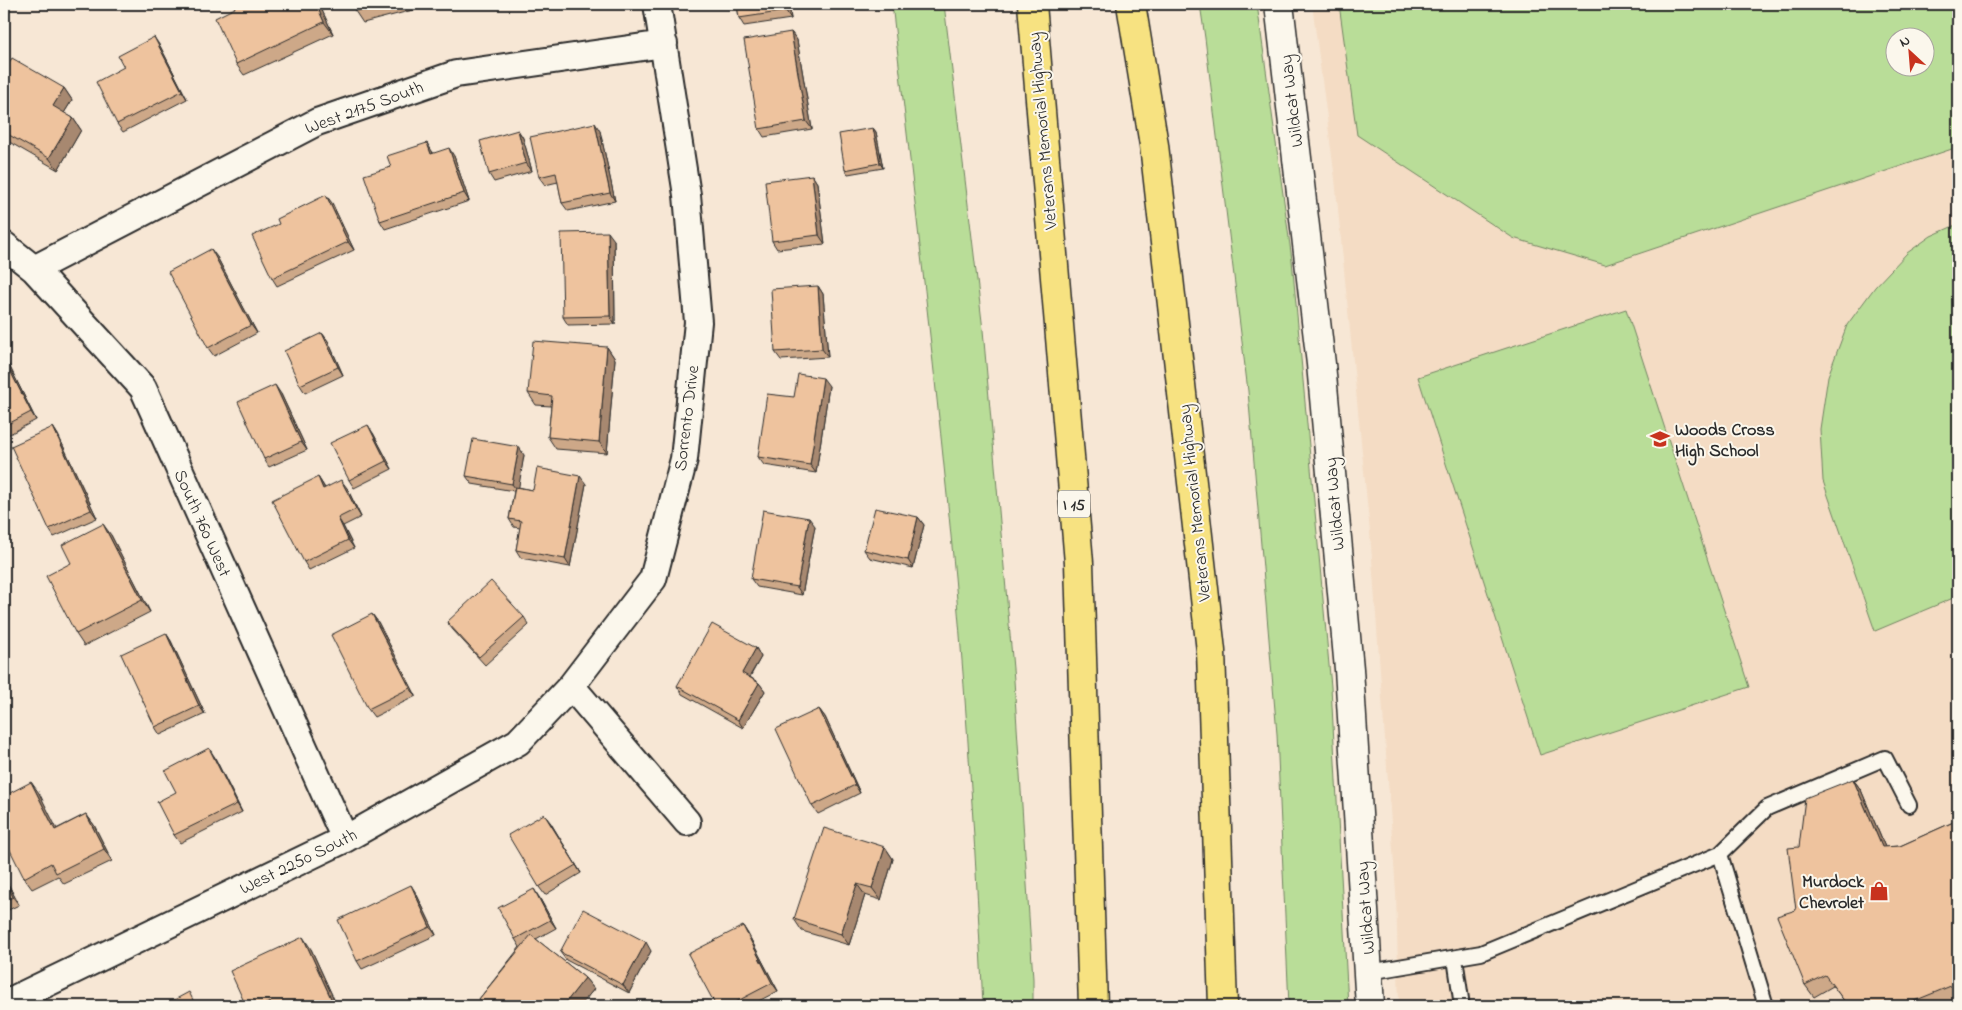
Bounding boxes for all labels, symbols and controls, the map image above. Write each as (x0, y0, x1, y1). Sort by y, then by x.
north arrow (1884, 28, 1934, 78)
text: N (1896, 30, 1914, 53)
street label: Veterans Memorial Highway (1022, 31, 1067, 232)
street label: Wildcat Way (1274, 53, 1312, 149)
street label: West 2175 South (302, 75, 428, 142)
street label: Sorrento Drive (669, 363, 707, 473)
street label: Veterans Memorial Highway (1173, 403, 1220, 604)
place label: Woods Cross High School (1675, 418, 1775, 466)
school or university icon: Woods Cross High School (1649, 428, 1671, 450)
street label: Wildcat Way (1319, 456, 1353, 551)
street label: South 760 West (166, 466, 236, 582)
road number: I 15 (1058, 490, 1090, 518)
street label: West 2250 South (236, 823, 362, 903)
street label: Wildcat Way (1351, 860, 1383, 955)
place label: Murdock Chevrolet (1799, 870, 1865, 917)
shop icon: Murdock Chevrolet (1868, 880, 1890, 902)

